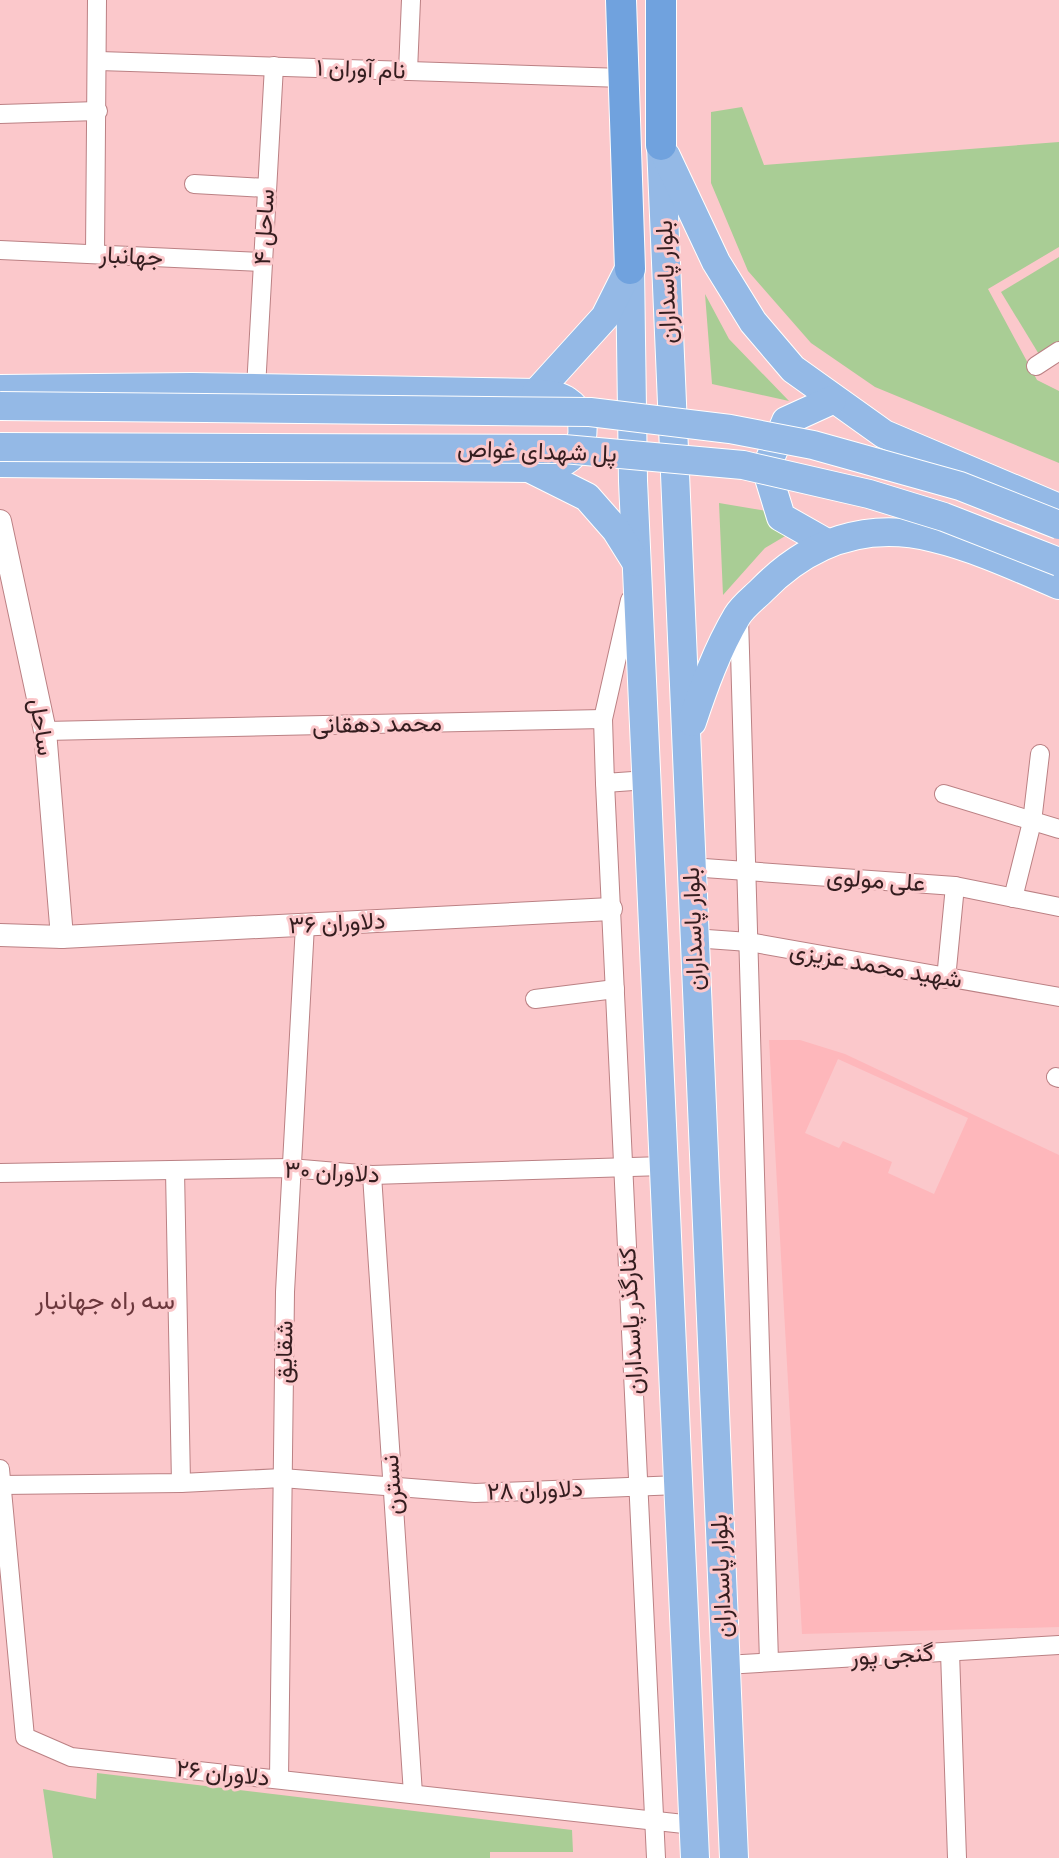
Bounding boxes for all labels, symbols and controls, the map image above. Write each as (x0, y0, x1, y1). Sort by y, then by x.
street label: نام آوران ۱ (316, 52, 406, 87)
street label: ساحل ۴ (247, 188, 281, 266)
street label: بلوار پاسداران (649, 220, 684, 344)
street label: جهانبار (97, 239, 164, 273)
street label: پل شهدای غواص (457, 433, 617, 470)
street label: ساحل (23, 696, 61, 758)
street label: محمد دهقانی (312, 708, 442, 740)
street label: علی مولوی (826, 862, 926, 898)
street label: بلوار پاسداران (676, 867, 711, 991)
street label: دلاوران ۳۶ (288, 905, 386, 941)
street label: شهید محمد عزیزی (787, 935, 965, 995)
street label: دلاوران ۳۰ (284, 1155, 380, 1189)
street label: کنارگذر پاسداران (612, 1247, 651, 1395)
district label: سه راه جهانبار (34, 1285, 175, 1317)
street label: شقایق (268, 1320, 300, 1384)
street label: نسترن (375, 1454, 409, 1516)
street label: دلاوران ۲۸ (486, 1473, 584, 1507)
street label: بلوار پاسداران (704, 1514, 739, 1638)
street label: گنجی پور (848, 1638, 935, 1673)
street label: دلاوران ۲۶ (175, 1753, 271, 1793)

